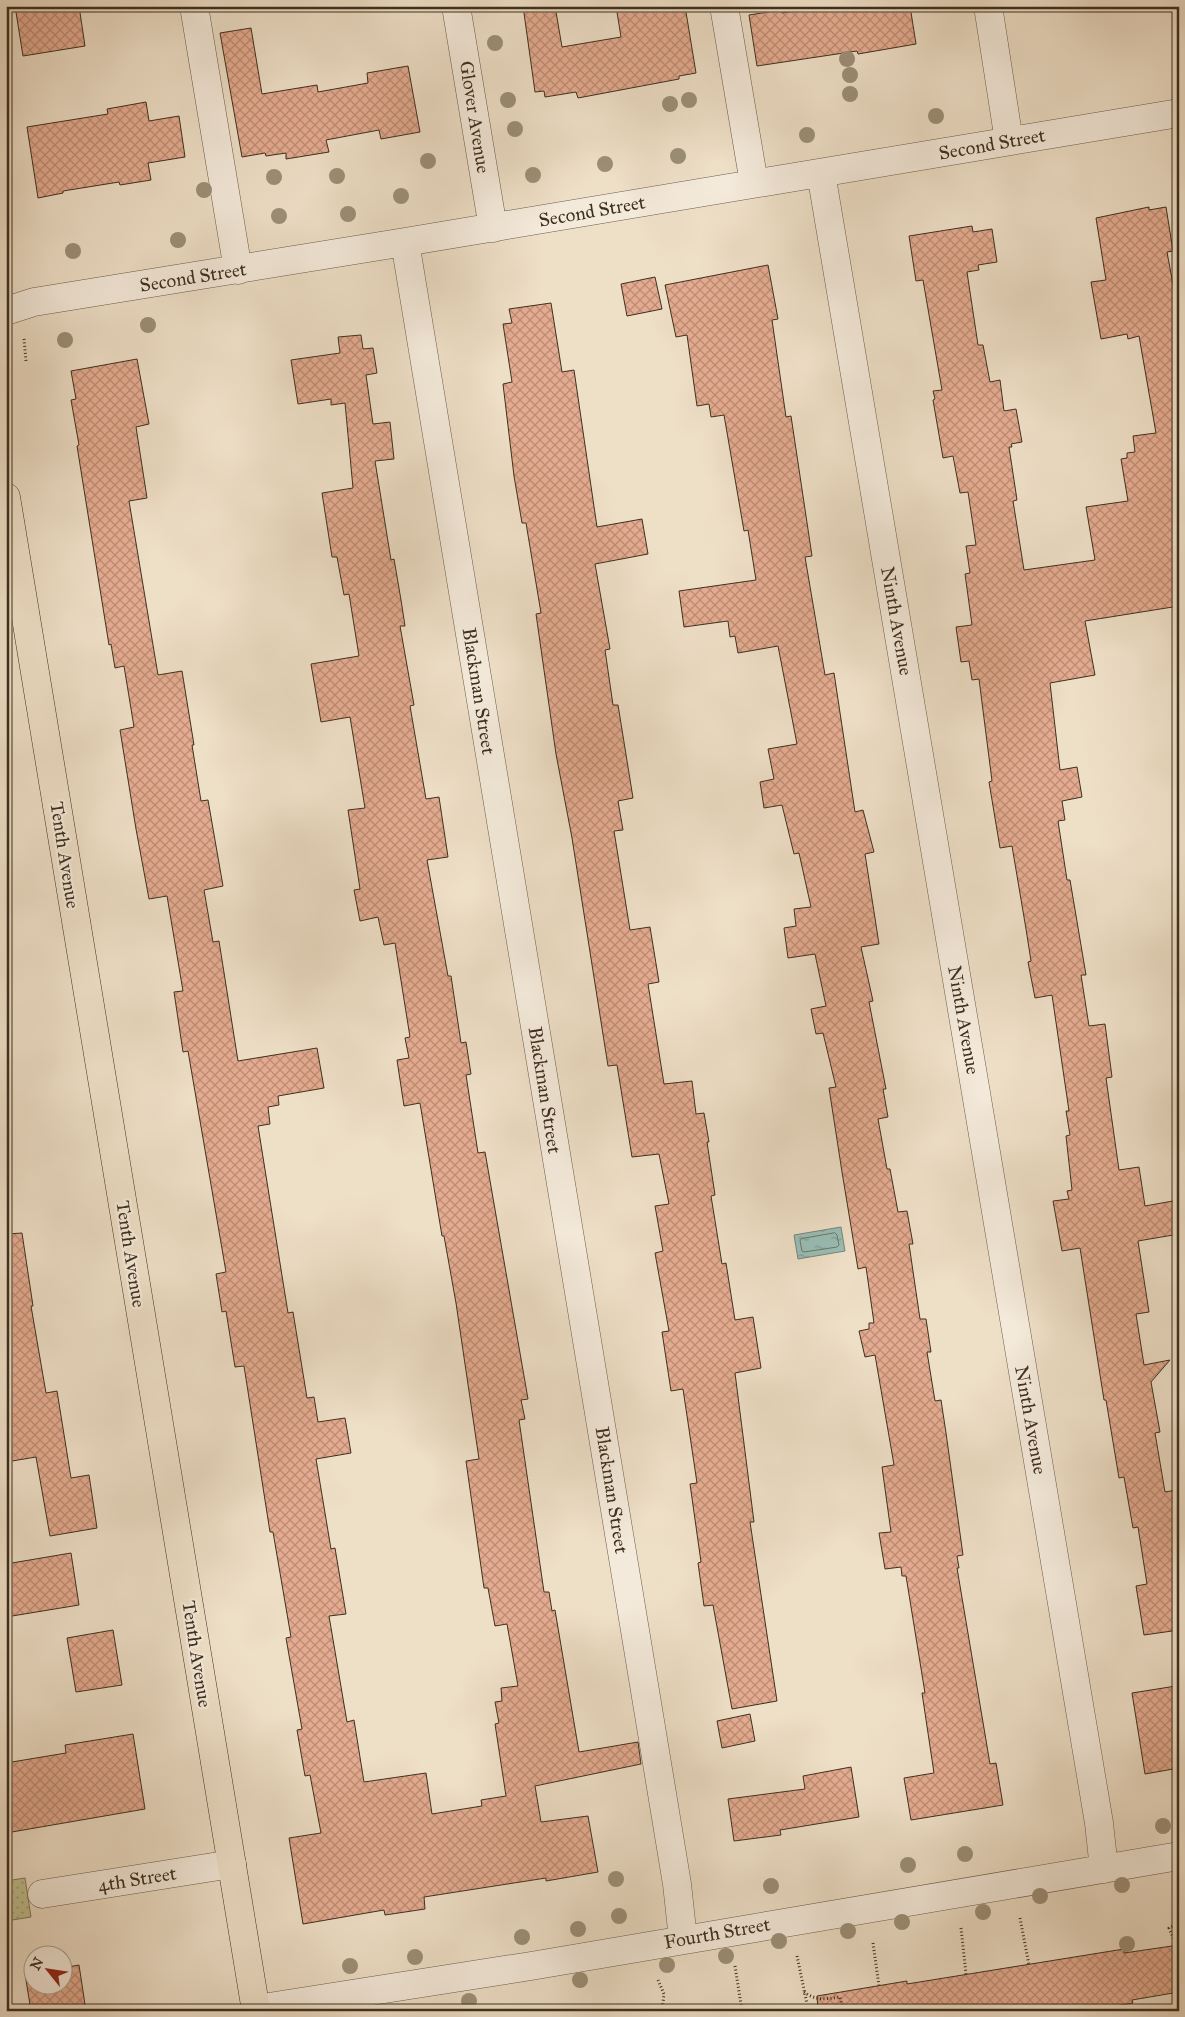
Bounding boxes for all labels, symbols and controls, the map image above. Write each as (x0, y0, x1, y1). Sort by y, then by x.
street label: Glover Avenue (455, 59, 495, 175)
street label: Second Street (937, 123, 1047, 165)
street label: Second Street (537, 190, 647, 232)
street label: Second Street (138, 257, 248, 297)
street label: Ninth Avenue (876, 565, 918, 677)
street label: Blackman Street (458, 626, 500, 756)
street label: Tenth Avenue (45, 800, 85, 910)
street label: Ninth Avenue (943, 964, 985, 1076)
street label: Blackman Street (524, 1025, 566, 1155)
street label: Tenth Avenue (111, 1199, 151, 1309)
street label: Ninth Avenue (1010, 1364, 1052, 1476)
street label: Blackman Street (591, 1425, 633, 1555)
street label: Tenth Avenue (177, 1599, 217, 1709)
street label: 4th Street (96, 1861, 178, 1897)
street label: Fourth Street (662, 1912, 772, 1954)
north arrow (22, 1944, 72, 1994)
text: N (27, 1954, 48, 1973)

